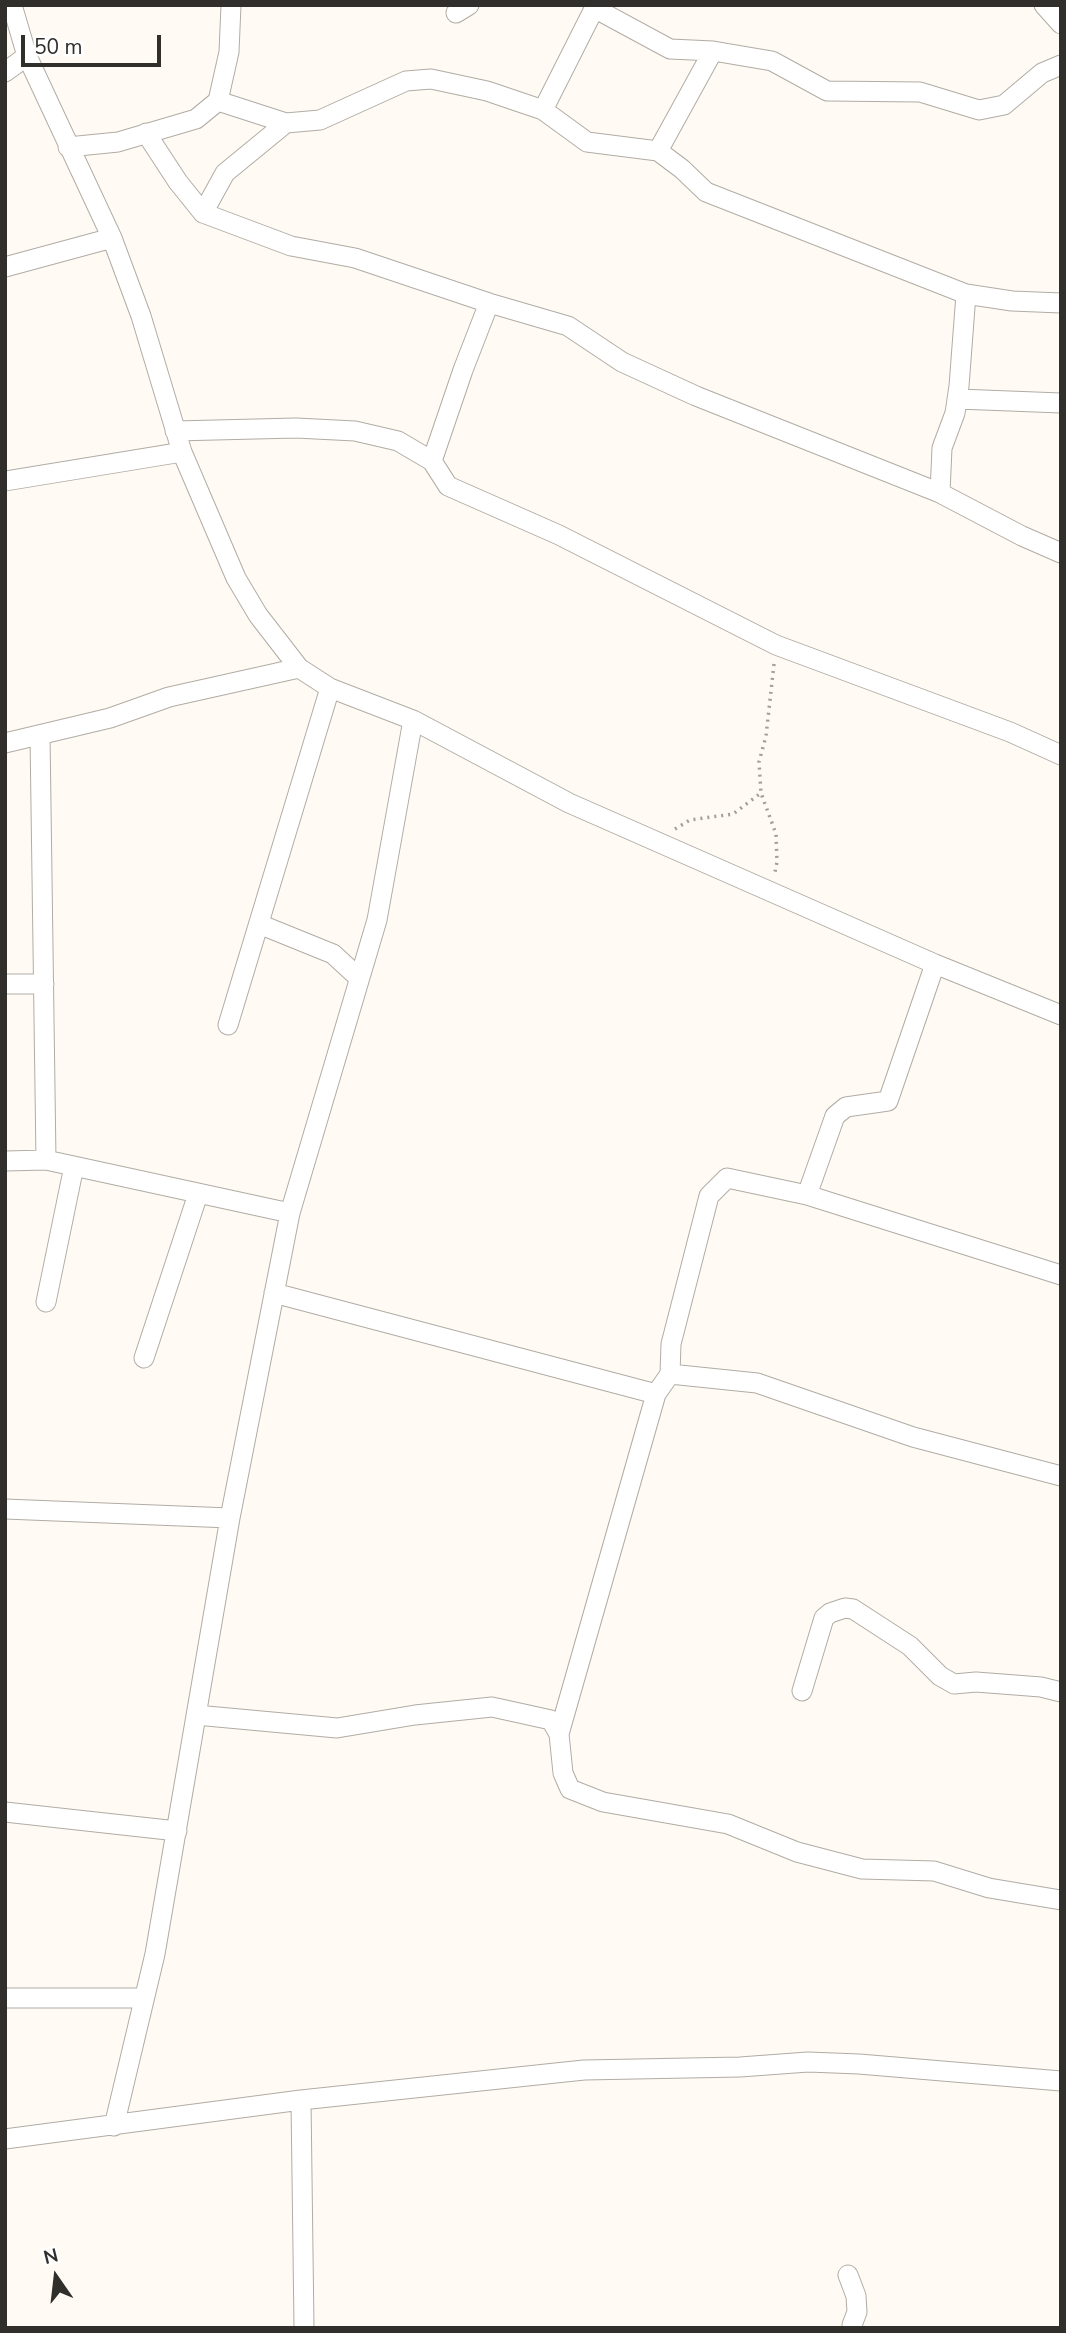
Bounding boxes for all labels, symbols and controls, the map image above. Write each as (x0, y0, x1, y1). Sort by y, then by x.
scale bar (24, 21, 164, 65)
text: 50 m (34, 33, 83, 61)
north arrow (21, 2242, 91, 2312)
text: N (41, 2242, 61, 2271)

